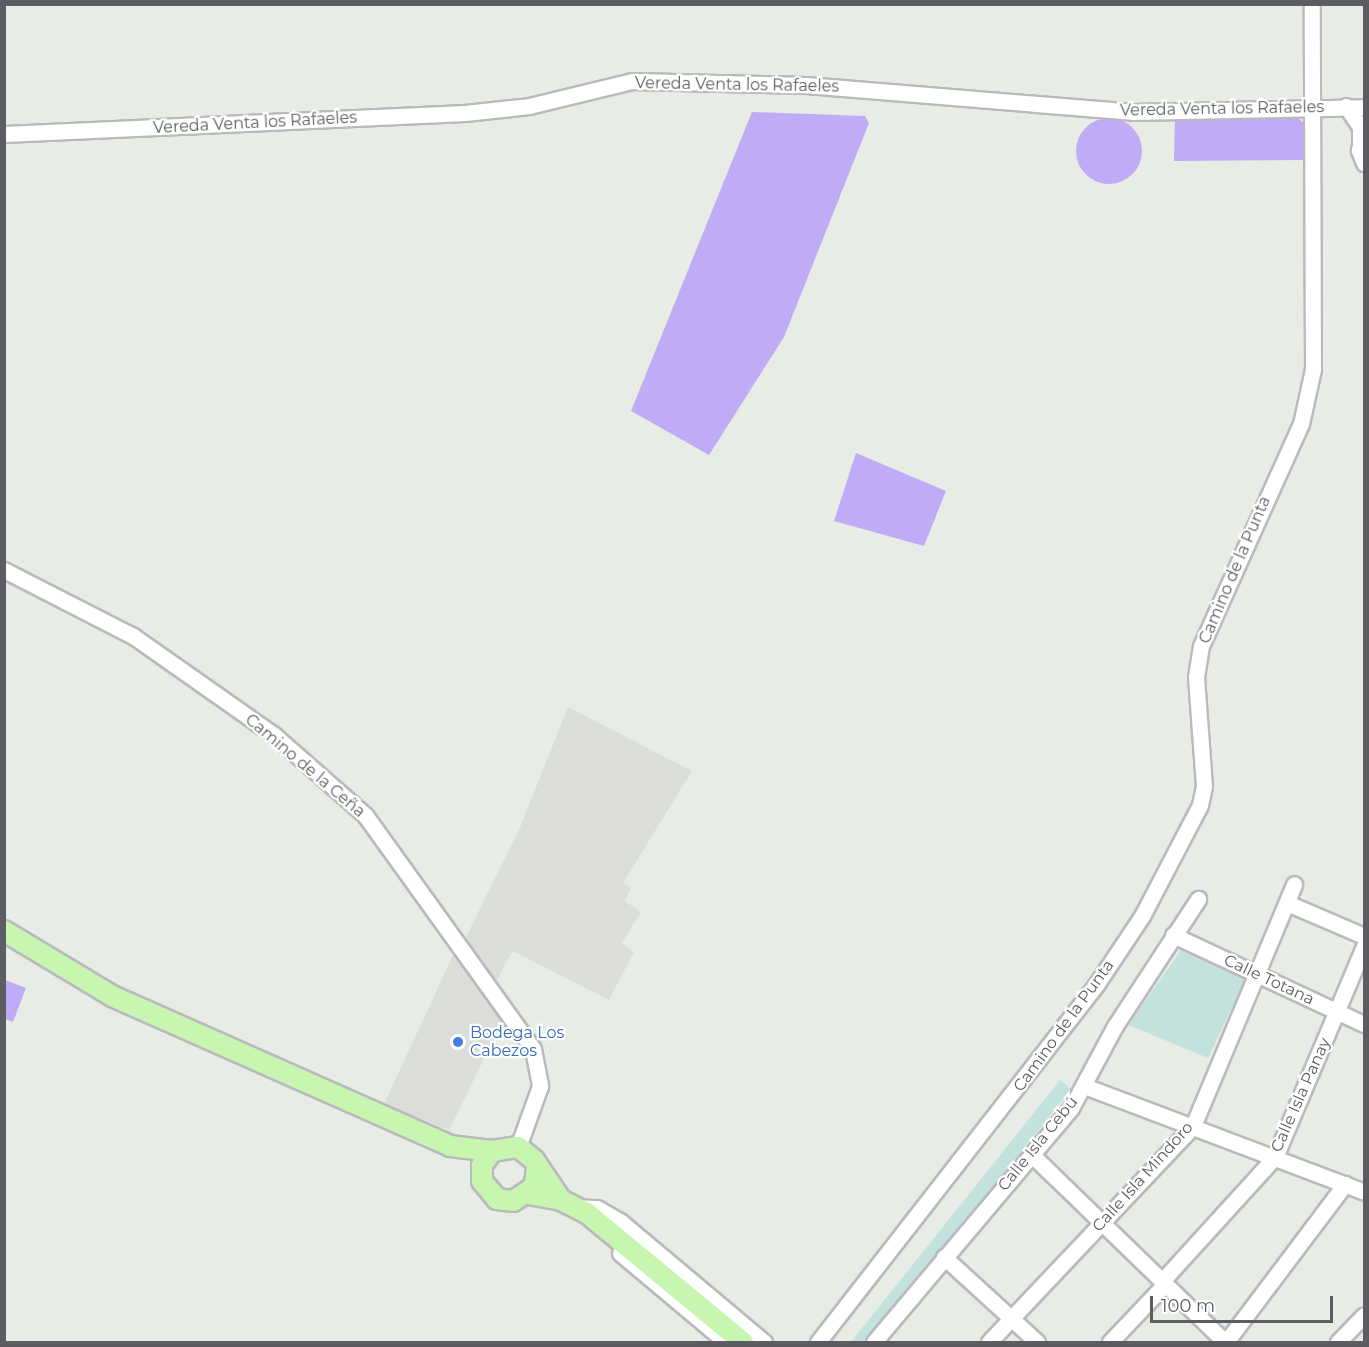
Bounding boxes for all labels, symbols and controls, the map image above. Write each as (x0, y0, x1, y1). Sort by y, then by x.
street label: Vereda Venta los Rafaeles (635, 74, 839, 96)
street label: Vereda Venta los Rafaeles (1120, 98, 1324, 120)
street label: Vereda Venta los Rafaeles (152, 108, 358, 138)
street label: Camino de la Punta (1195, 493, 1275, 647)
street label: Camino de la Ceña (241, 710, 369, 822)
street label: Calle Totana (1221, 951, 1317, 1009)
street label: Camino de la Punta (1010, 956, 1118, 1096)
place label: Bodega Los Cabezos (470, 1023, 564, 1061)
marker: Bodega Los Cabezos (451, 1035, 465, 1049)
street label: Calle Isla Panay (1267, 1035, 1335, 1155)
street label: Calle Isla Cebú (994, 1093, 1082, 1195)
street label: Calle Isla Mindoro (1089, 1118, 1197, 1236)
scale bar (1153, 1284, 1336, 1322)
text: 100 m (1161, 1295, 1215, 1317)

